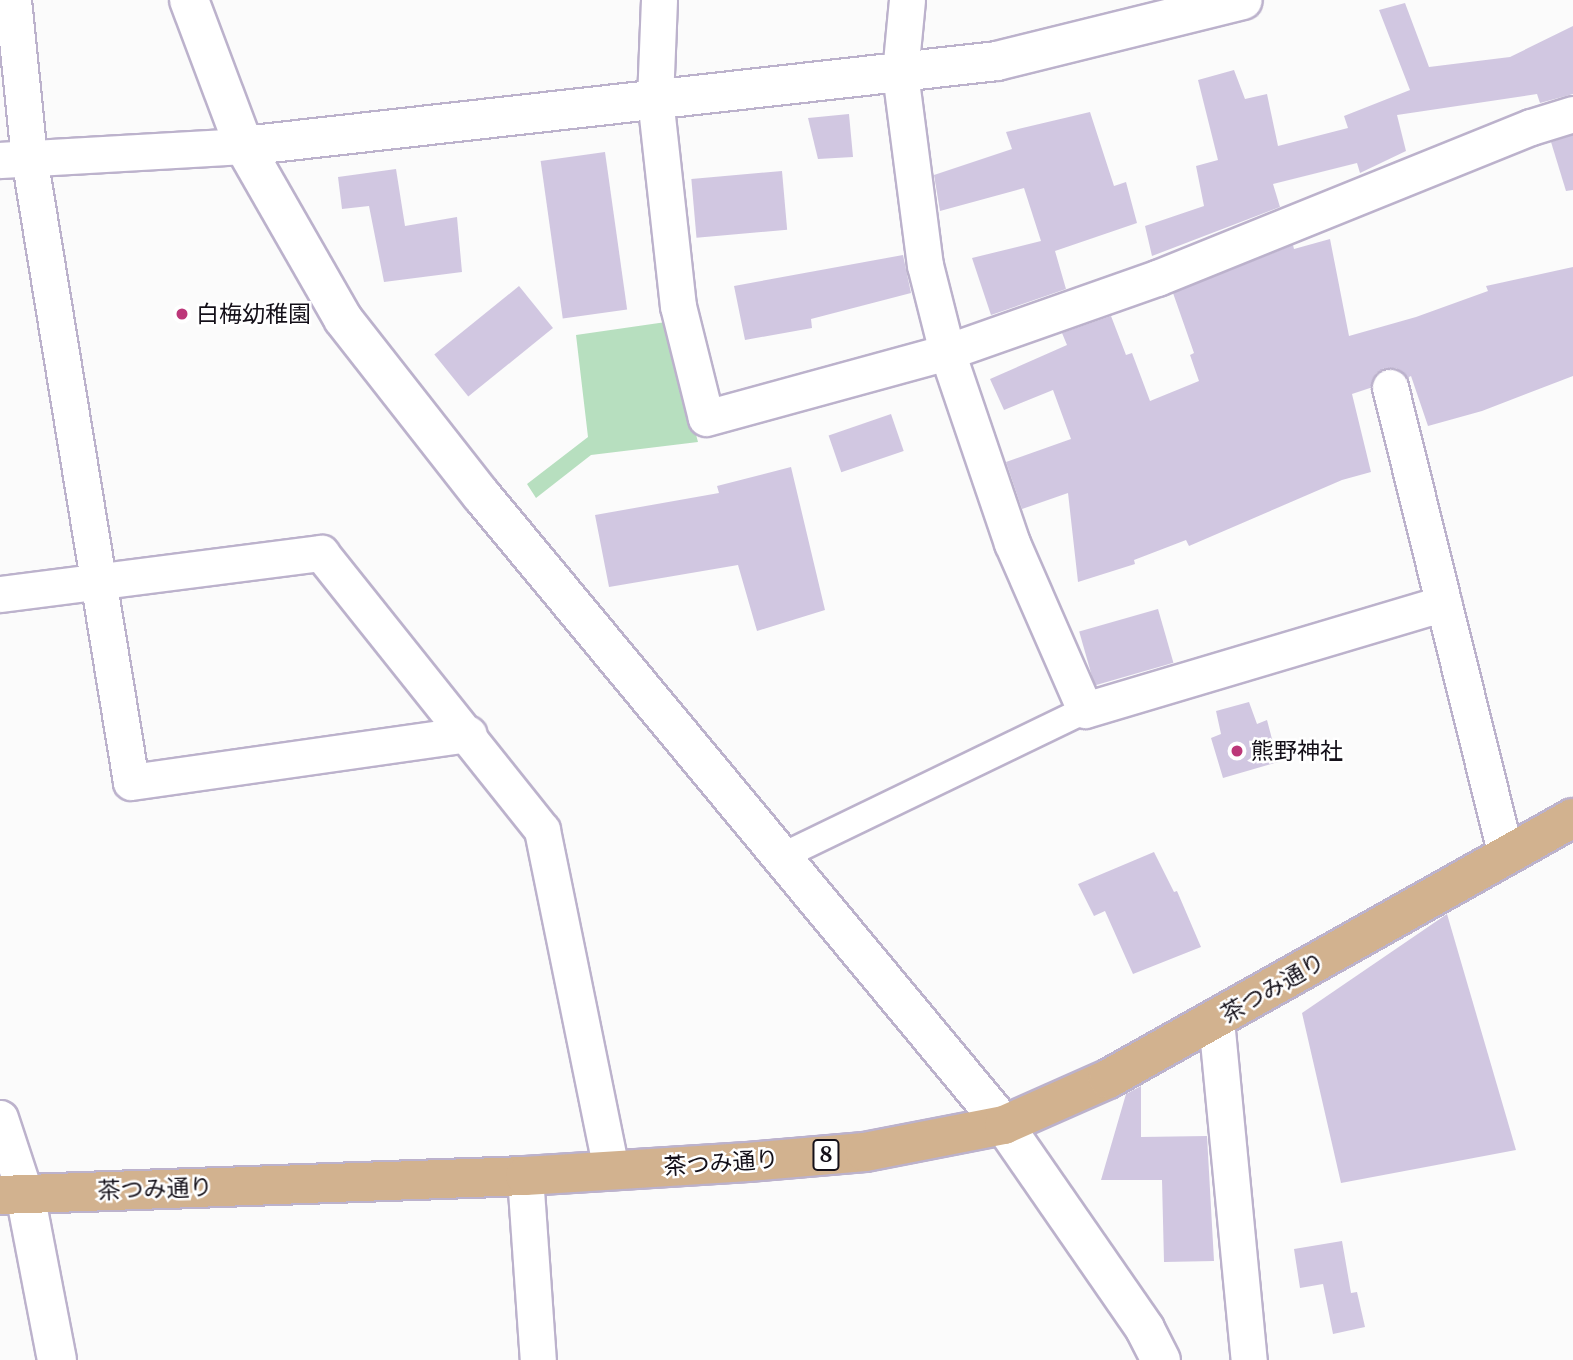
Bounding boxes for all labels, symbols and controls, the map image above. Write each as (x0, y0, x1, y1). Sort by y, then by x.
place label: 白梅幼稚園 (196, 300, 311, 328)
marker: 白梅幼稚園 (174, 306, 190, 322)
place label: 熊野神社 (1251, 737, 1343, 765)
marker: 熊野神社 (1229, 743, 1245, 759)
street label: 茶つみ通り (1216, 947, 1330, 1029)
road number: 8 (812, 1138, 840, 1172)
street label: 茶つみ通り (663, 1145, 779, 1181)
street label: 茶つみ通り (97, 1173, 213, 1205)

